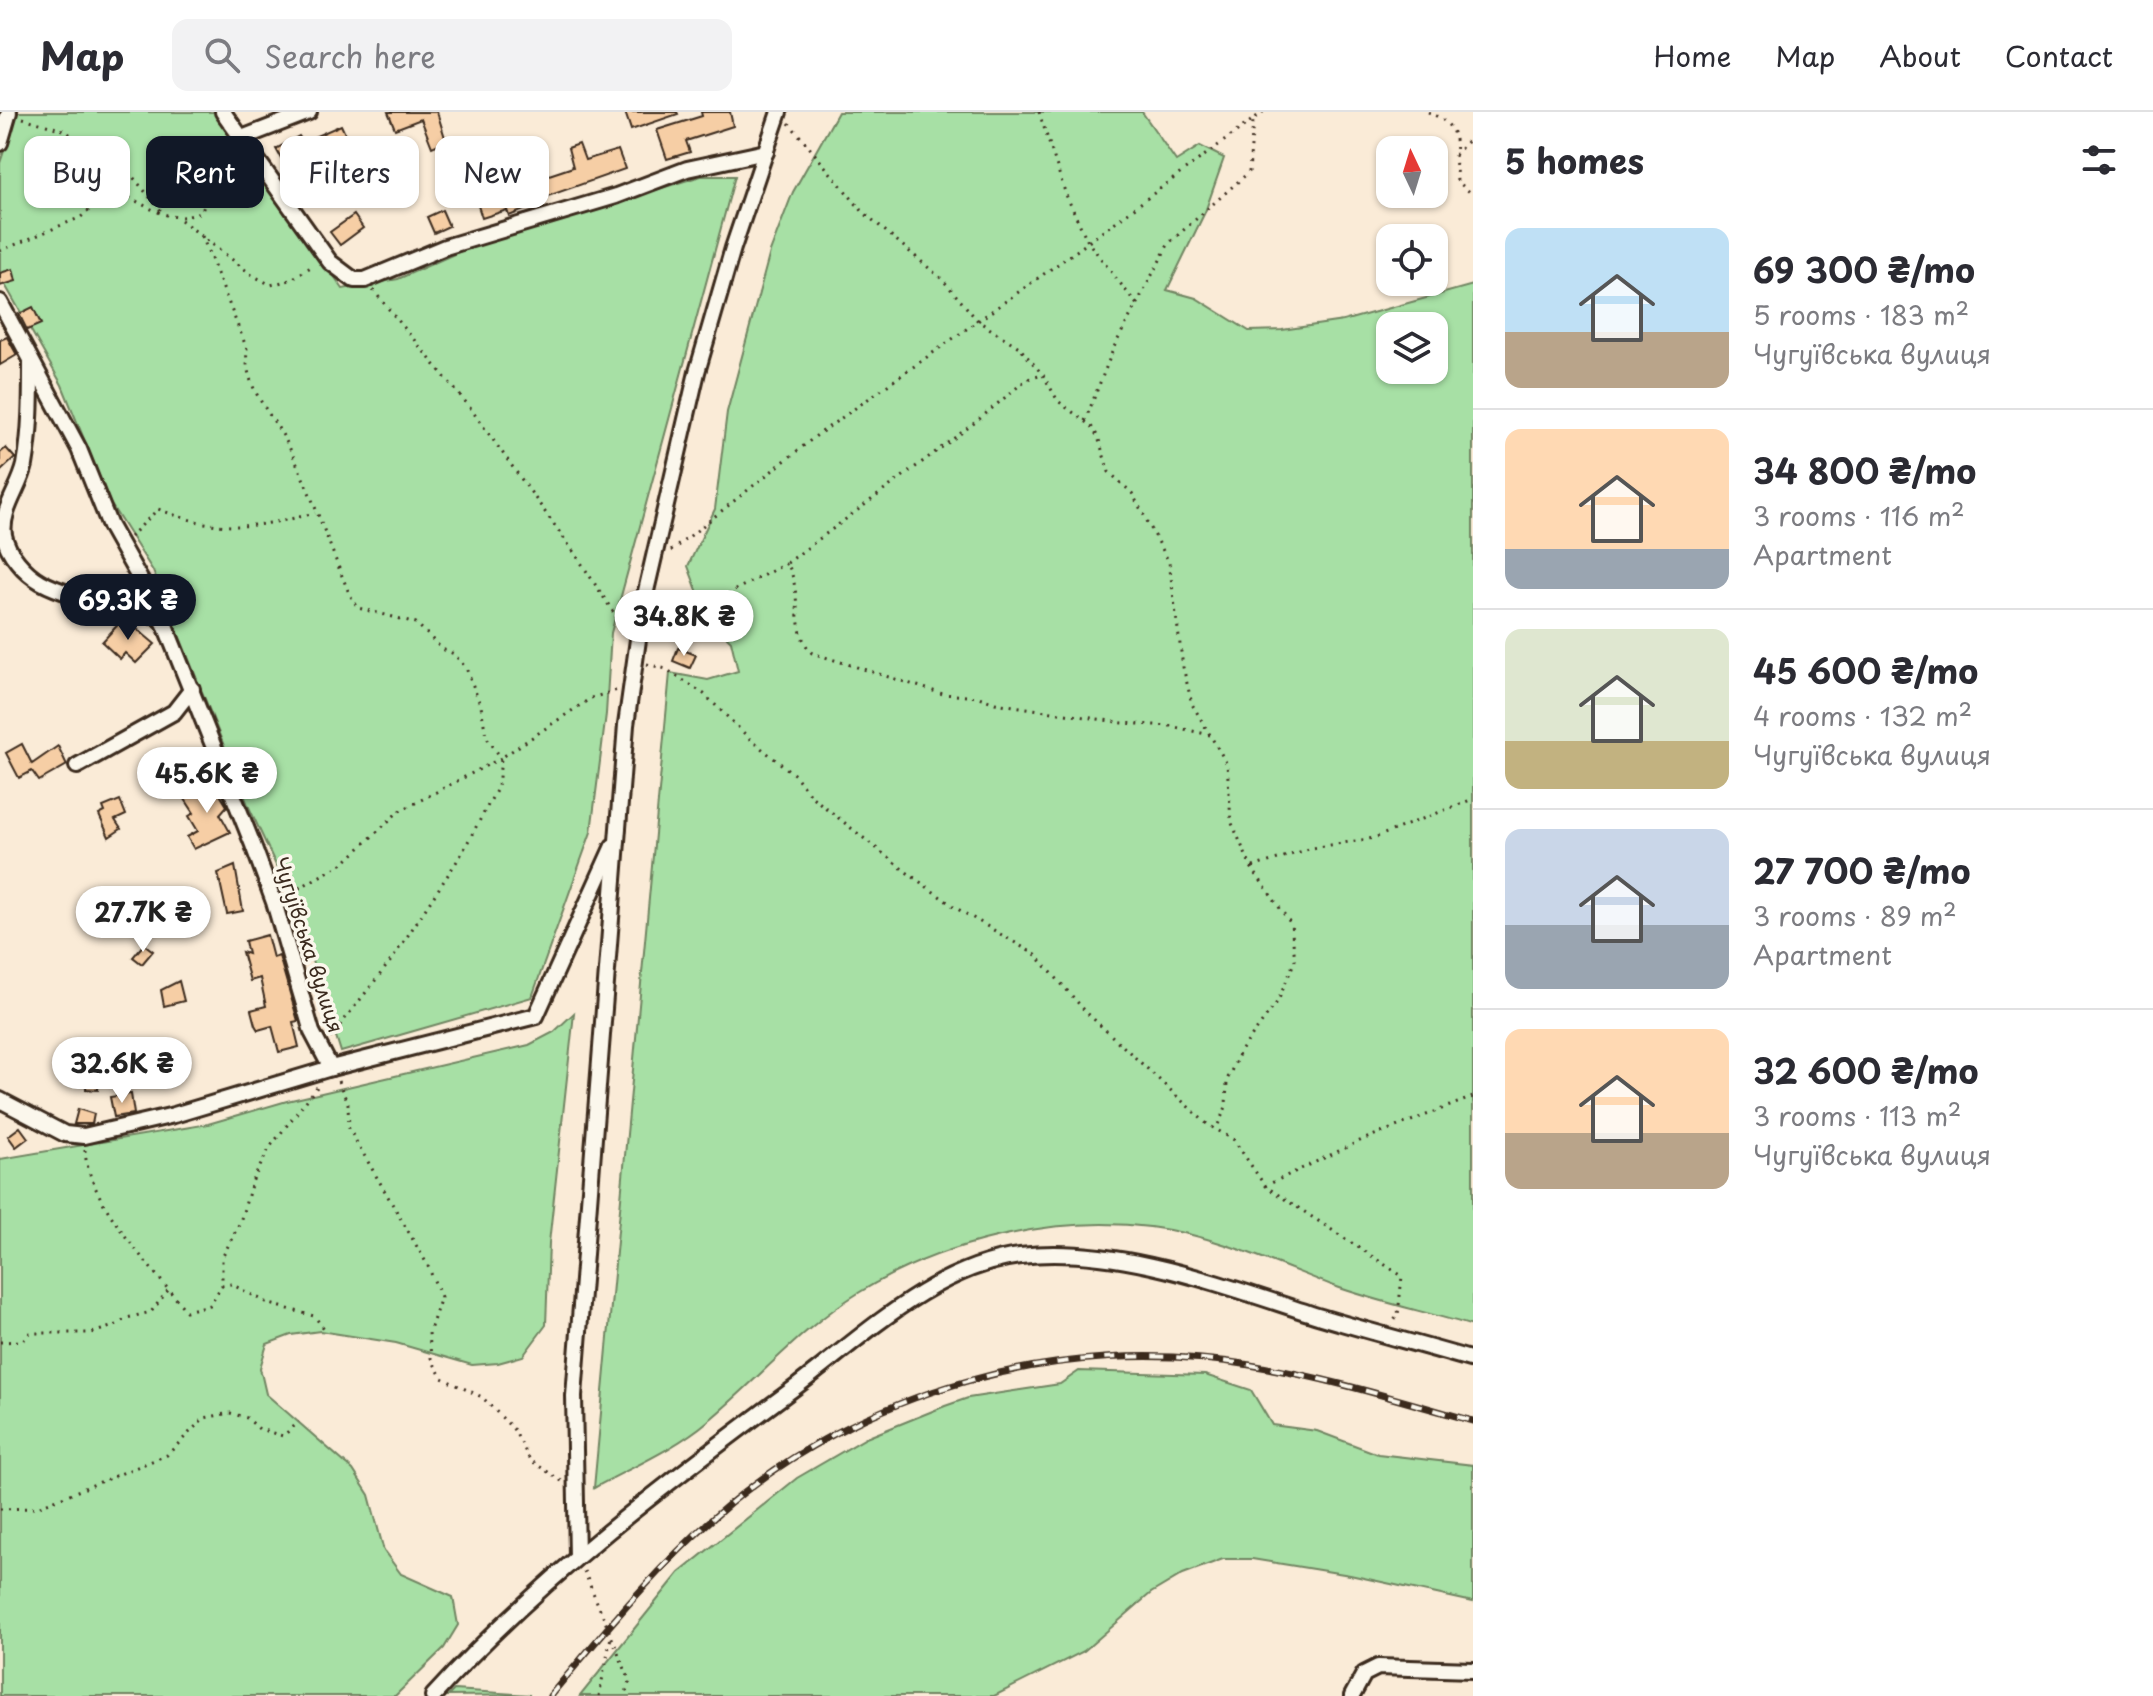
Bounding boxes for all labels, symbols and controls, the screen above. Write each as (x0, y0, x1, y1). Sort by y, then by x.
search box (172, 19, 732, 91)
text: Map (40, 27, 124, 84)
icon: search (200, 33, 244, 77)
text: Search here (264, 33, 436, 78)
text: Home (1653, 34, 1731, 77)
text: Map (1775, 34, 1835, 77)
text: About (1879, 34, 1961, 77)
text: Contact (2005, 34, 2113, 77)
text: 5 homes (1505, 134, 1644, 186)
chip: Buy (24, 136, 130, 208)
chip: Rent (146, 136, 264, 208)
chip: Filters (280, 136, 419, 208)
chip: New (435, 136, 549, 208)
north arrow (1376, 136, 1448, 208)
map controls (1376, 136, 1448, 384)
icon: filters (2077, 138, 2121, 182)
button: locate (1376, 224, 1448, 296)
text: 69 300 ₴/mo (1753, 243, 1975, 295)
icon: home (1569, 260, 1665, 356)
text: 5 rooms · 183 m² (1753, 295, 1969, 334)
button: layers (1376, 312, 1448, 384)
text: Чугуївська вулиця (1753, 334, 1991, 373)
text: 34 800 ₴/mo (1753, 444, 1976, 496)
icon: home (1569, 461, 1665, 557)
text: 3 rooms · 116 m² (1753, 496, 1965, 535)
text: Apartment (1753, 535, 1892, 574)
pin: 69.3K ₴ (54, 574, 202, 642)
text: 69.3K ₴ (78, 580, 178, 619)
pin: 34.8K ₴ (610, 590, 758, 658)
text: 34.8K ₴ (633, 596, 736, 635)
text: 45 600 ₴/mo (1753, 644, 1978, 696)
icon: home (1569, 661, 1665, 757)
text: 4 rooms · 132 m² (1753, 696, 1972, 735)
text: Чугуївська вулиця (1753, 735, 1991, 774)
pin: 45.6K ₴ (133, 747, 281, 815)
text: 45.6K ₴ (155, 753, 259, 792)
text: 27 700 ₴/mo (1753, 844, 1970, 896)
street label: Чугуївська вулиця (266, 853, 352, 1036)
icon: home (1569, 861, 1665, 957)
pin: 27.7K ₴ (69, 886, 217, 954)
text: 27.7K ₴ (94, 892, 192, 931)
text: 3 rooms · 89 m² (1753, 896, 1957, 935)
text: Apartment (1753, 935, 1892, 974)
pin: 32.6K ₴ (48, 1037, 196, 1105)
text: 32.6K ₴ (70, 1043, 174, 1082)
text: 32 600 ₴/mo (1753, 1044, 1979, 1096)
icon: home (1569, 1061, 1665, 1157)
text: 3 rooms · 113 m² (1753, 1096, 1961, 1135)
text: Чугуївська вулиця (1753, 1135, 1991, 1174)

